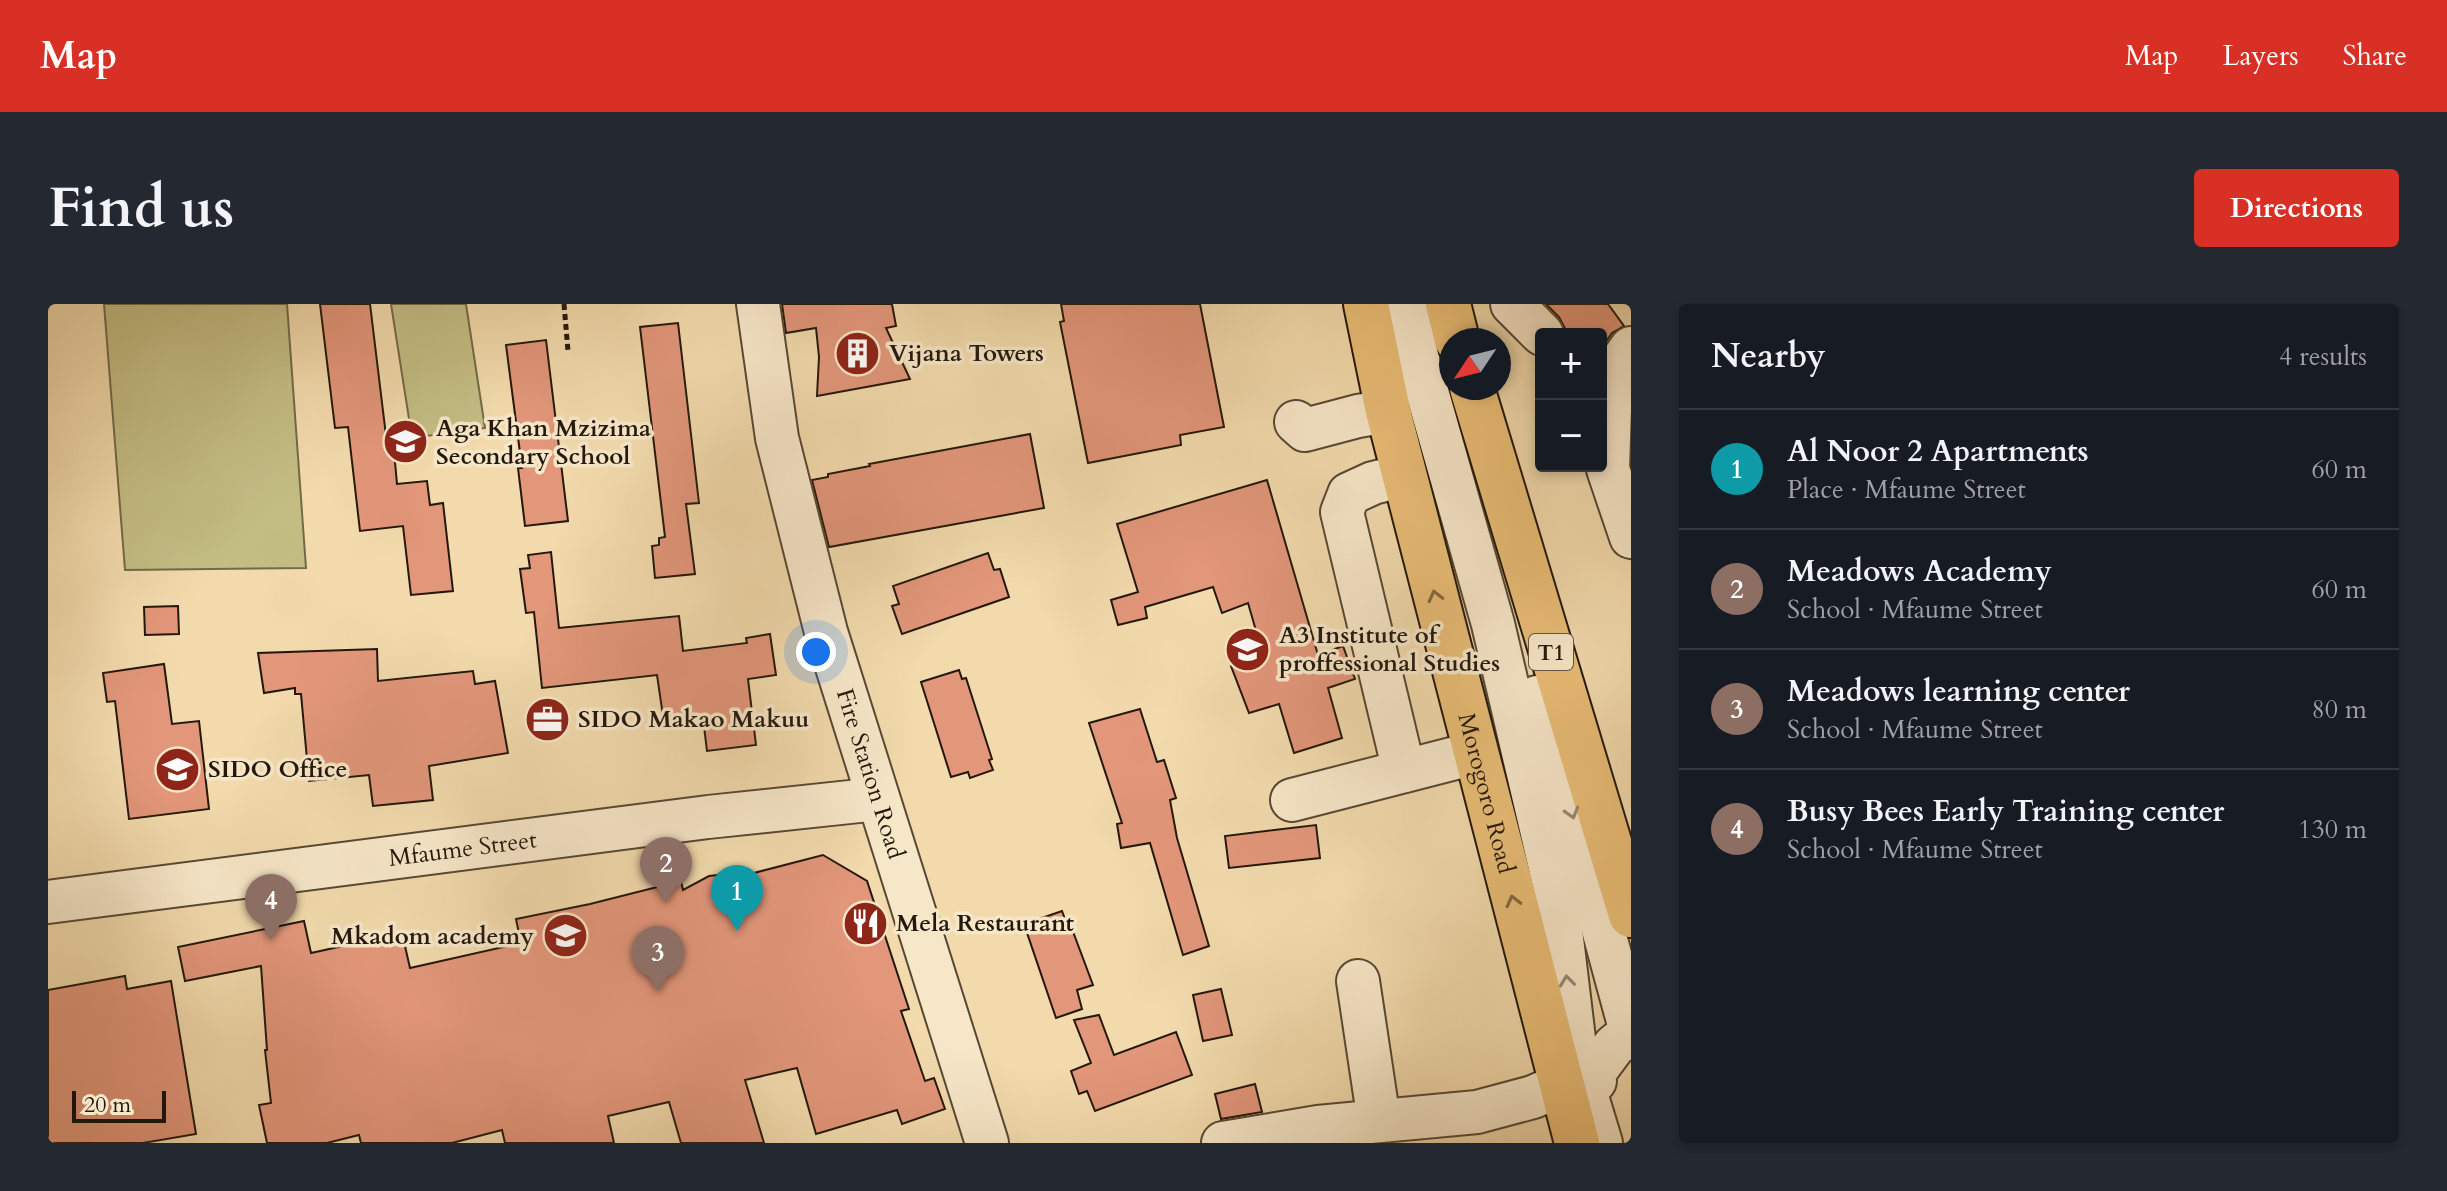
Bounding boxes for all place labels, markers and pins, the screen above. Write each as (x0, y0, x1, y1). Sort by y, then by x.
building icon: Vijana Towers (834, 329, 882, 377)
place label: Vijana Towers (889, 337, 1044, 370)
place label: Aga Khan Mzizima Secondary School (436, 412, 651, 473)
school or university icon: Aga Khan Mzizima Secondary School (381, 418, 429, 466)
place label: A3 Institute of proffessional Studies (1279, 619, 1500, 680)
school or university icon: A3 Institute of proffessional Studies (1224, 625, 1272, 673)
office icon: SIDO Makao Makuu (523, 695, 571, 743)
place label: SIDO Makao Makuu (578, 703, 809, 736)
school or university icon: SIDO Office (153, 745, 201, 793)
place label: SIDO Office (208, 753, 347, 786)
pin: 2 (640, 837, 692, 903)
pin: 1 (711, 865, 763, 931)
pin: 4 (245, 874, 297, 940)
restaurant icon: Mela Restaurant (841, 899, 889, 947)
place label: Mela Restaurant (896, 907, 1075, 940)
school or university icon: Mkadom academy (541, 912, 589, 960)
place label: Mkadom academy (331, 920, 534, 953)
pin: 3 (632, 926, 684, 992)

